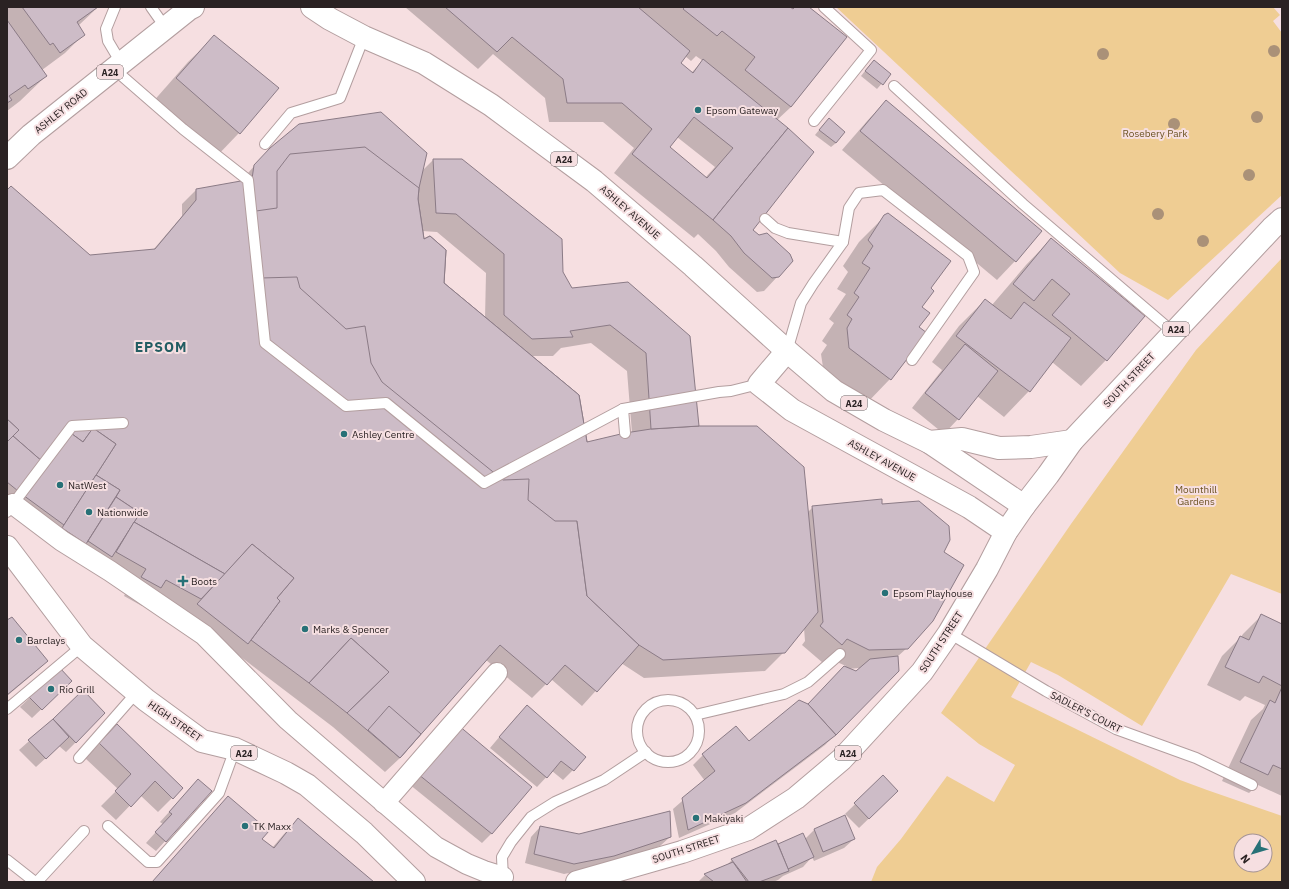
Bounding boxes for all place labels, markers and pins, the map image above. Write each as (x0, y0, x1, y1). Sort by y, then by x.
place label: Epsom Gateway (706, 104, 778, 117)
marker: Epsom Gateway (693, 105, 703, 115)
place label: Ashley Centre (352, 428, 415, 441)
marker: Ashley Centre (339, 429, 349, 439)
place label: NatWest (68, 479, 107, 492)
marker: NatWest (55, 480, 65, 490)
place label: Nationwide (97, 506, 149, 519)
marker: Nationwide (84, 507, 94, 517)
place label: Boots (191, 575, 217, 588)
marker: Boots (178, 576, 188, 586)
place label: Epsom Playhouse (893, 587, 973, 600)
marker: Epsom Playhouse (880, 588, 890, 598)
place label: Marks & Spencer (313, 623, 389, 636)
marker: Marks & Spencer (300, 624, 310, 634)
place label: Barclays (27, 634, 65, 647)
marker: Barclays (14, 635, 24, 645)
place label: Rio Grill (59, 683, 95, 696)
marker: Rio Grill (46, 684, 56, 694)
place label: Makiyaki (704, 812, 743, 825)
marker: Makiyaki (691, 813, 701, 823)
place label: TK Maxx (253, 820, 291, 833)
marker: TK Maxx (240, 821, 250, 831)

